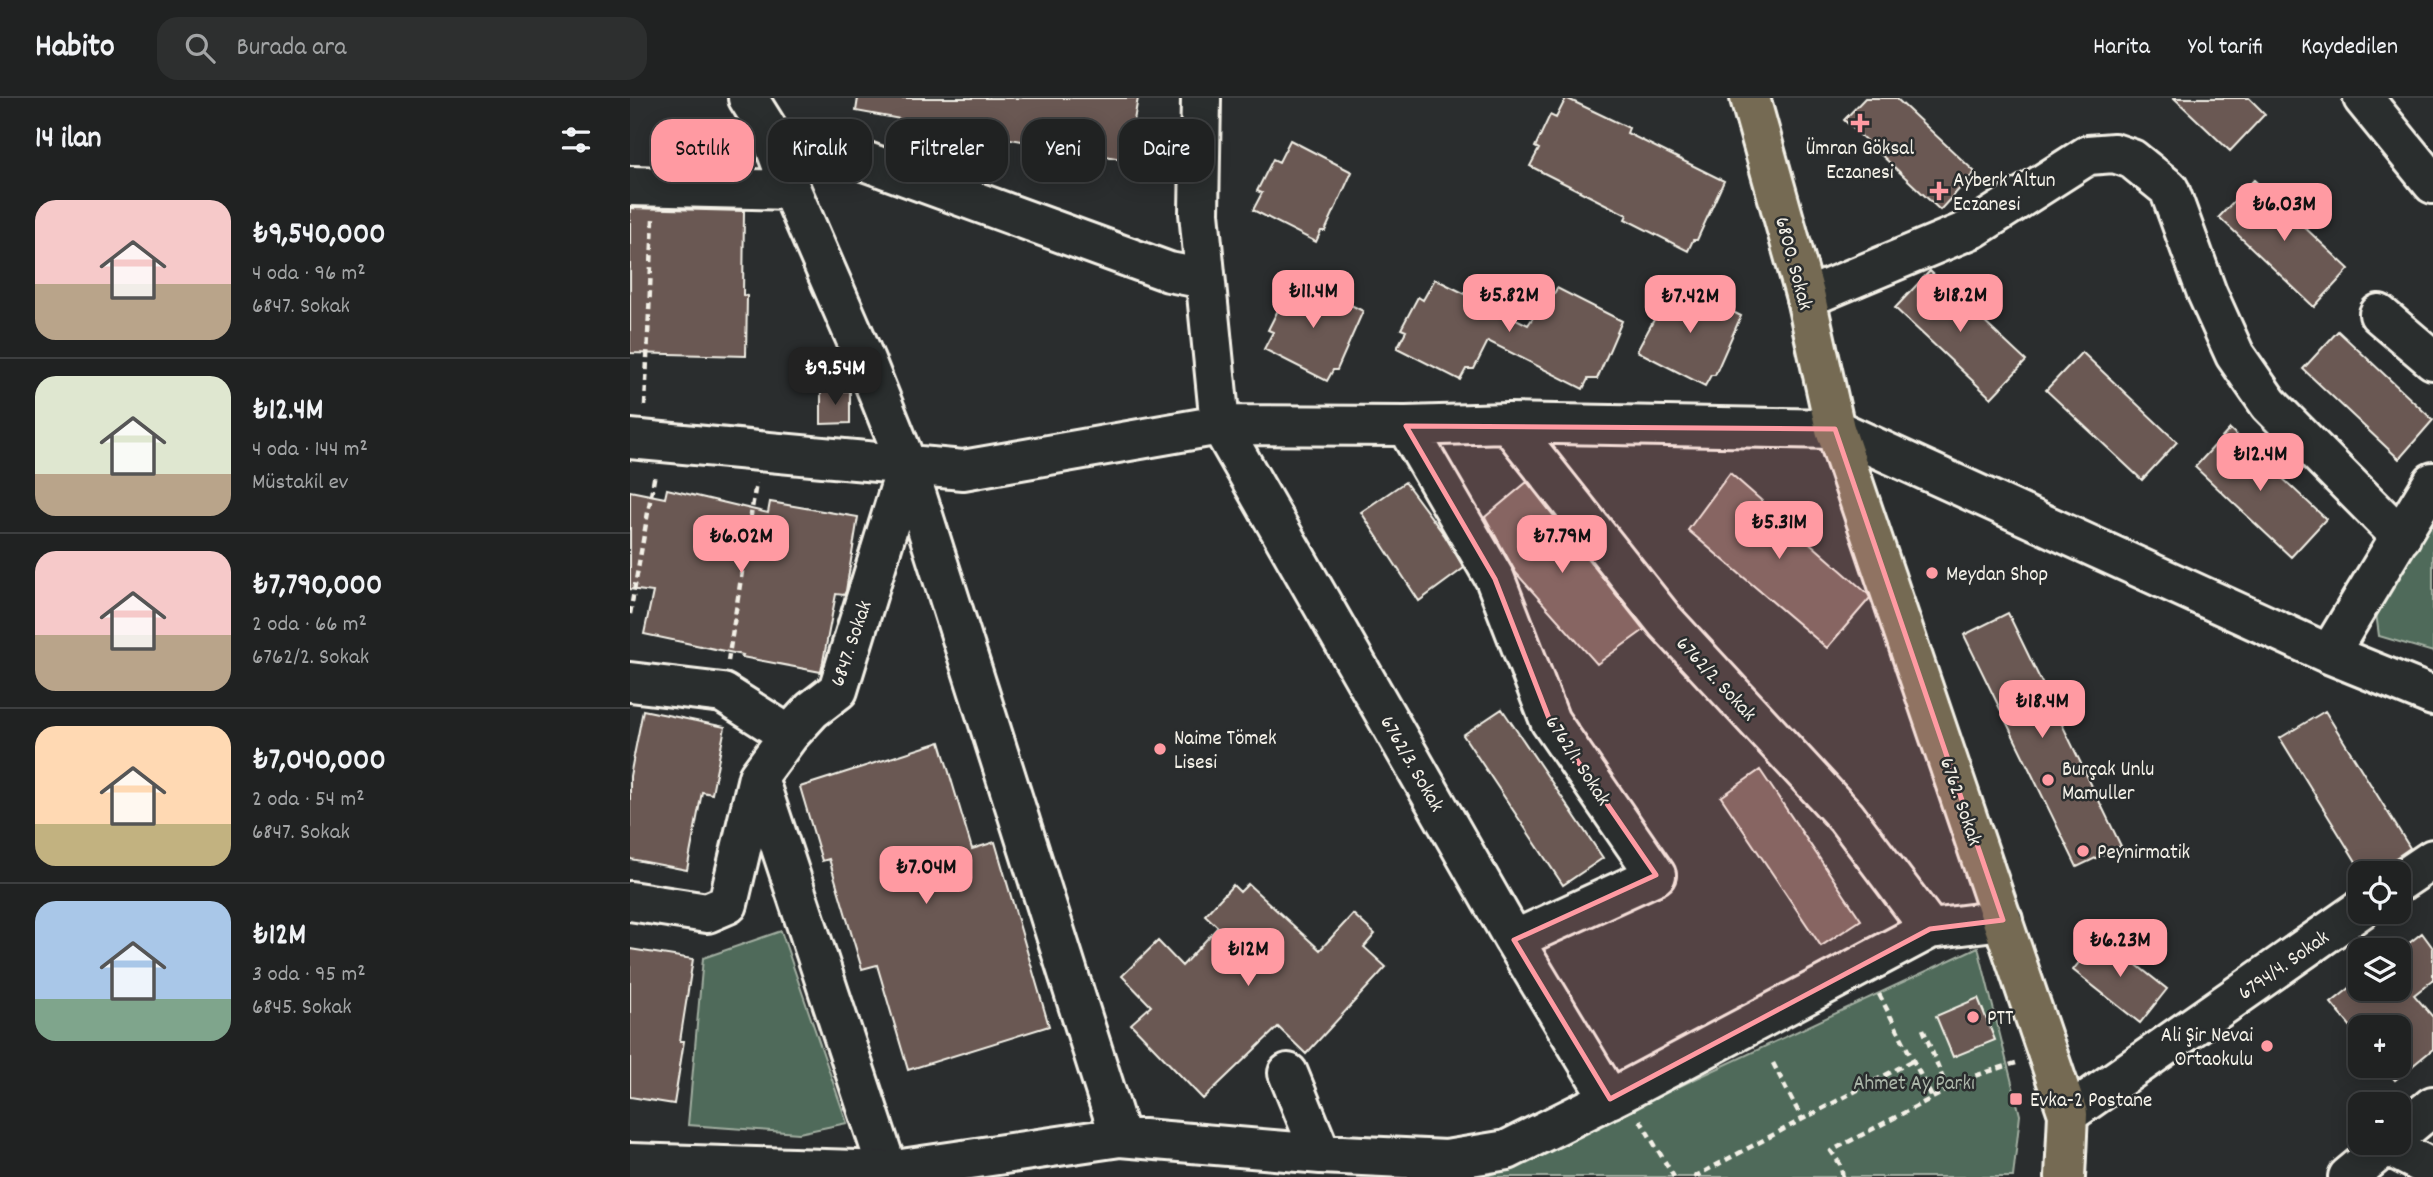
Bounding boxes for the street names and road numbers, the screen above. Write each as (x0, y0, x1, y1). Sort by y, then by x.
street label: 6800. Sokak (1765, 214, 1819, 314)
street label: 6847. Sokak (824, 597, 882, 691)
street label: 6762/2. Sokak (1667, 631, 1762, 729)
street label: 6762/3. Sokak (1371, 711, 1450, 818)
street label: 6762/1. Sokak (1536, 711, 1617, 813)
street label: 6762. Sokak (1930, 754, 1988, 850)
street label: 6794/4. Sokak (2233, 924, 2336, 1009)

